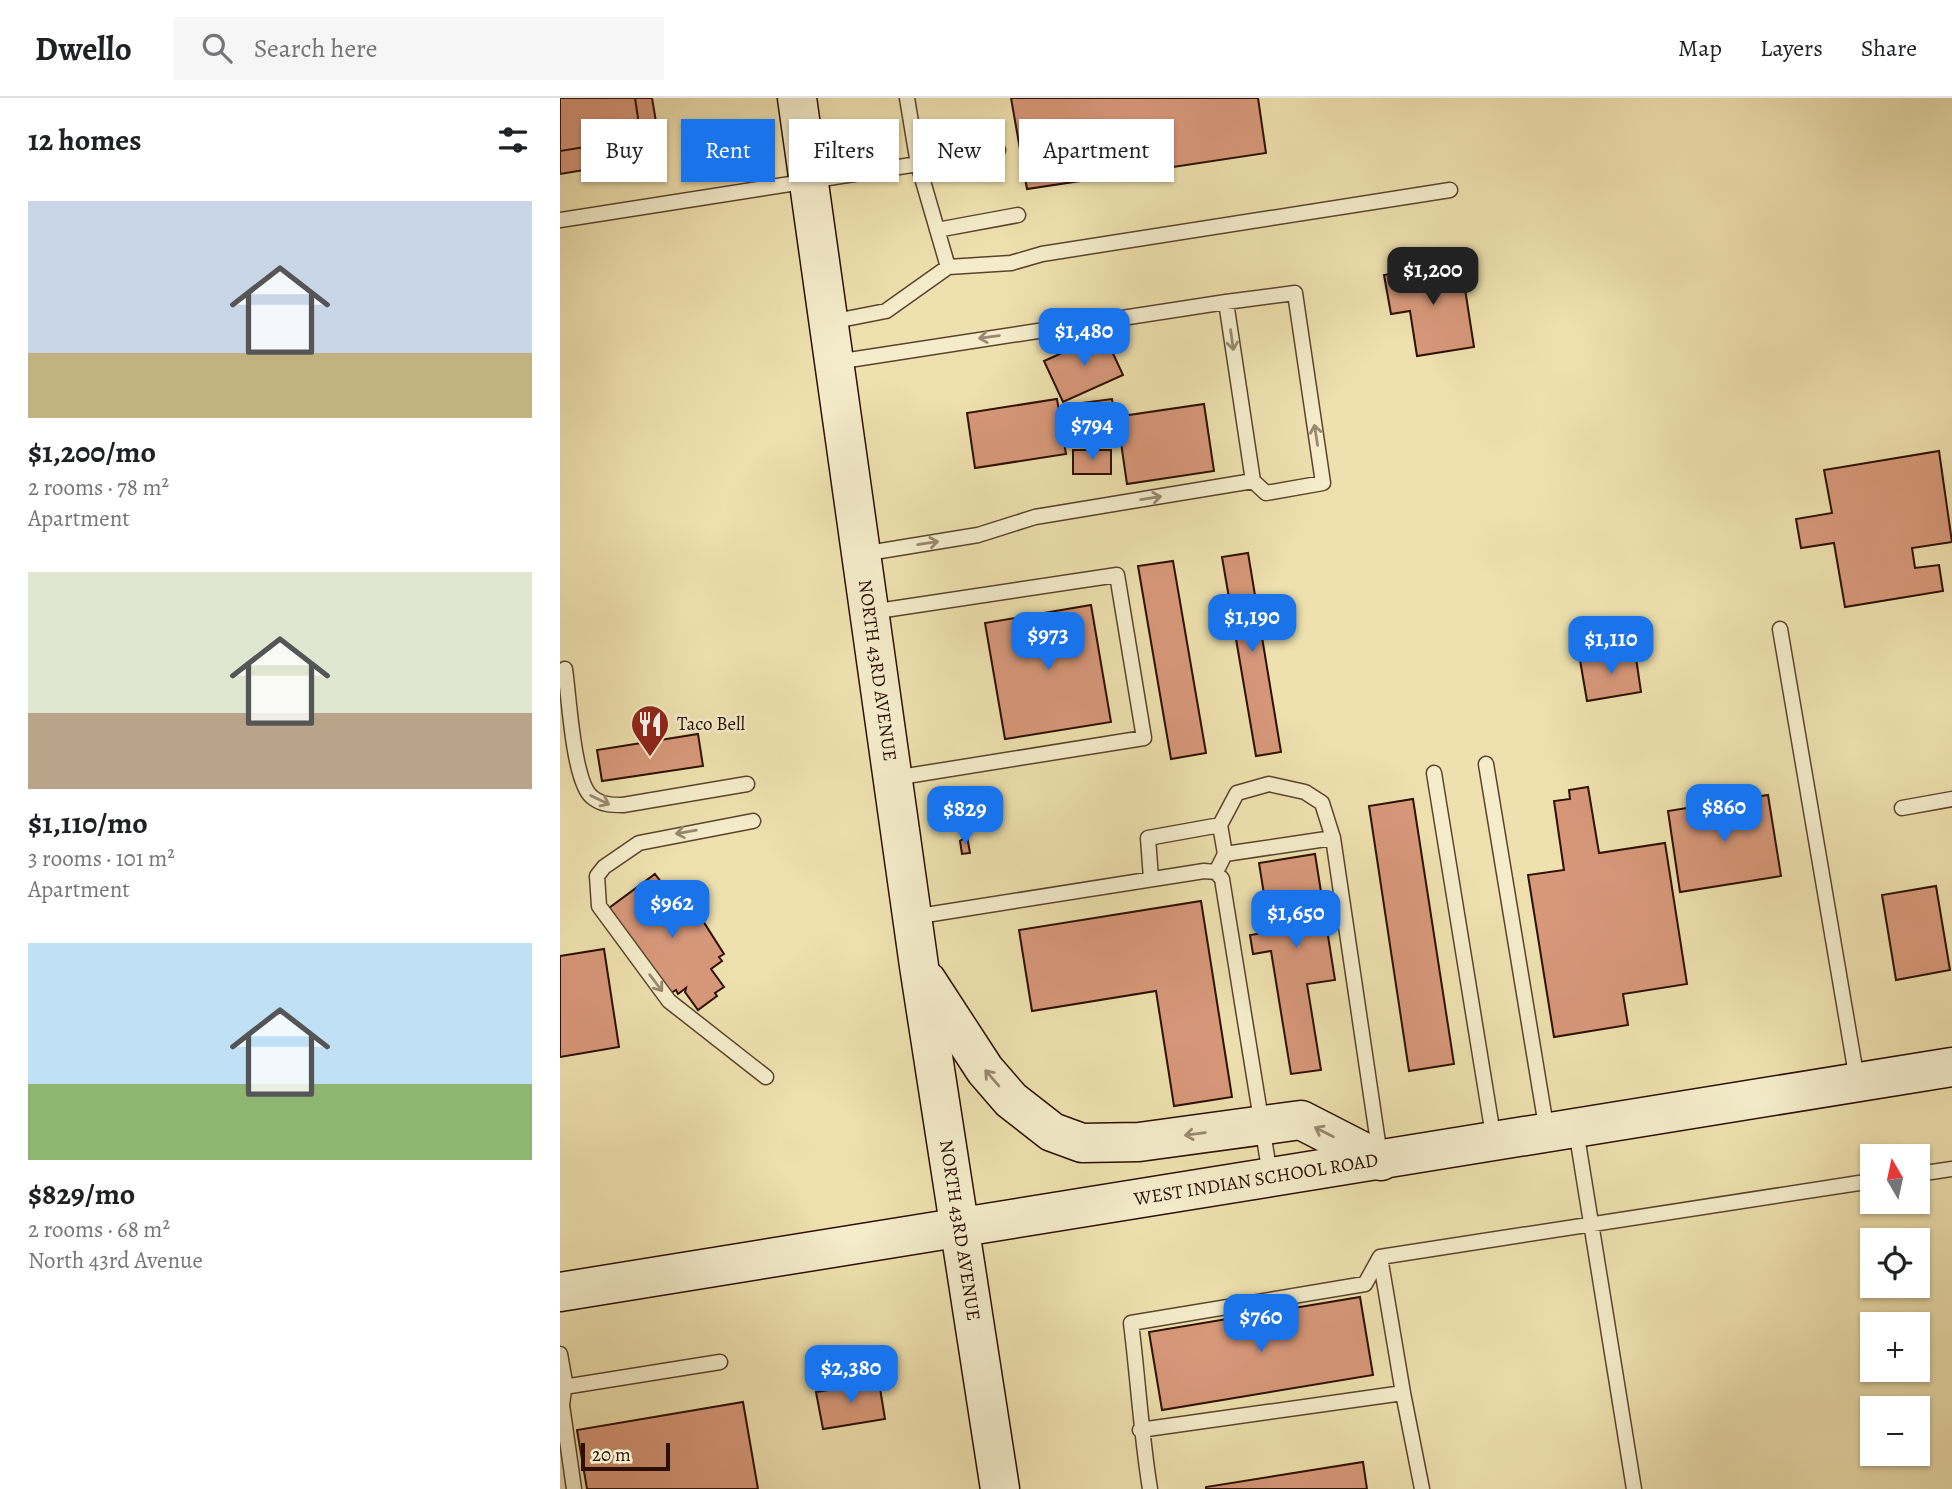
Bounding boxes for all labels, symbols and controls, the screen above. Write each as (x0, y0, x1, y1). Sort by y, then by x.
search box (174, 17, 664, 80)
text: Dwello (35, 26, 132, 71)
icon: search (198, 29, 236, 67)
text: Search here (254, 31, 377, 66)
text: Map (1678, 32, 1722, 64)
text: Layers (1760, 32, 1823, 64)
text: Share (1861, 32, 1917, 64)
chip: Buy (581, 119, 667, 182)
chip: Rent (681, 119, 775, 182)
chip: Filters (789, 119, 899, 182)
chip: New (913, 119, 1005, 182)
chip: Apartment (1019, 119, 1174, 182)
text: 12 homes (28, 120, 141, 160)
icon: filters (494, 121, 532, 159)
icon: home (217, 247, 343, 373)
pin: $1,200 (1376, 248, 1490, 307)
text: $1,200 (1403, 254, 1463, 285)
pin: $1,480 (1027, 308, 1141, 368)
text: $1,480 (1055, 315, 1113, 346)
one-way arrow (1226, 329, 1239, 351)
one-way arrow (978, 331, 1001, 344)
pin: $794 (1051, 402, 1133, 462)
text: $794 (1071, 409, 1113, 440)
one-way arrow (1309, 424, 1322, 447)
text: $1,200/mo (28, 432, 156, 472)
text: 2 rooms · 78 m² (28, 472, 169, 503)
one-way arrow (1139, 491, 1162, 504)
text: Apartment (28, 503, 130, 534)
one-way arrow (916, 536, 939, 549)
street label: NORTH 43RD AVENUE (852, 578, 903, 763)
pin: $1,190 (1195, 594, 1309, 654)
text: $1,190 (1224, 601, 1280, 632)
pin: $973 (1007, 612, 1089, 672)
pin: $1,110 (1554, 616, 1668, 676)
icon: home (217, 618, 343, 744)
text: $973 (1027, 619, 1069, 650)
text: $1,110 (1584, 623, 1638, 654)
restaurant icon: Taco Bell (629, 703, 671, 758)
place label: Taco Bell (677, 711, 746, 737)
pin: $860 (1683, 784, 1765, 844)
pin: $829 (924, 786, 1006, 846)
text: $860 (1702, 791, 1746, 822)
text: $829 (943, 793, 987, 824)
one-way arrow (590, 794, 611, 807)
text: $1,110/mo (28, 803, 148, 843)
one-way arrow (675, 826, 698, 839)
text: 3 rooms · 101 m² (28, 843, 175, 874)
text: Apartment (28, 874, 130, 905)
pin: $962 (631, 880, 713, 940)
text: $962 (650, 887, 694, 918)
pin: $1,650 (1239, 890, 1353, 950)
text: $1,650 (1267, 897, 1325, 928)
one-way arrow (649, 973, 663, 992)
icon: home (217, 989, 343, 1115)
one-way arrow (984, 1069, 1000, 1087)
one-way arrow (1314, 1124, 1335, 1138)
one-way arrow (1185, 1127, 1207, 1140)
street label: NORTH 43RD AVENUE (933, 1138, 987, 1323)
north arrow (1860, 1144, 1930, 1214)
map controls (1860, 1144, 1930, 1466)
street label: WEST INDIAN SCHOOL ROAD (1131, 1147, 1380, 1212)
text: $829/mo (28, 1174, 135, 1214)
text: 2 rooms · 68 m² (28, 1214, 170, 1245)
button: locate (1860, 1228, 1930, 1298)
text: North 43rd Avenue (28, 1245, 203, 1276)
pin: $760 (1220, 1294, 1302, 1354)
text: $760 (1240, 1301, 1282, 1332)
button: + (1860, 1312, 1930, 1382)
pin: $2,380 (794, 1346, 908, 1405)
text: $2,380 (821, 1352, 881, 1383)
button: − (1860, 1396, 1930, 1466)
scale bar (581, 1440, 670, 1472)
text: 20 m (592, 1442, 631, 1468)

